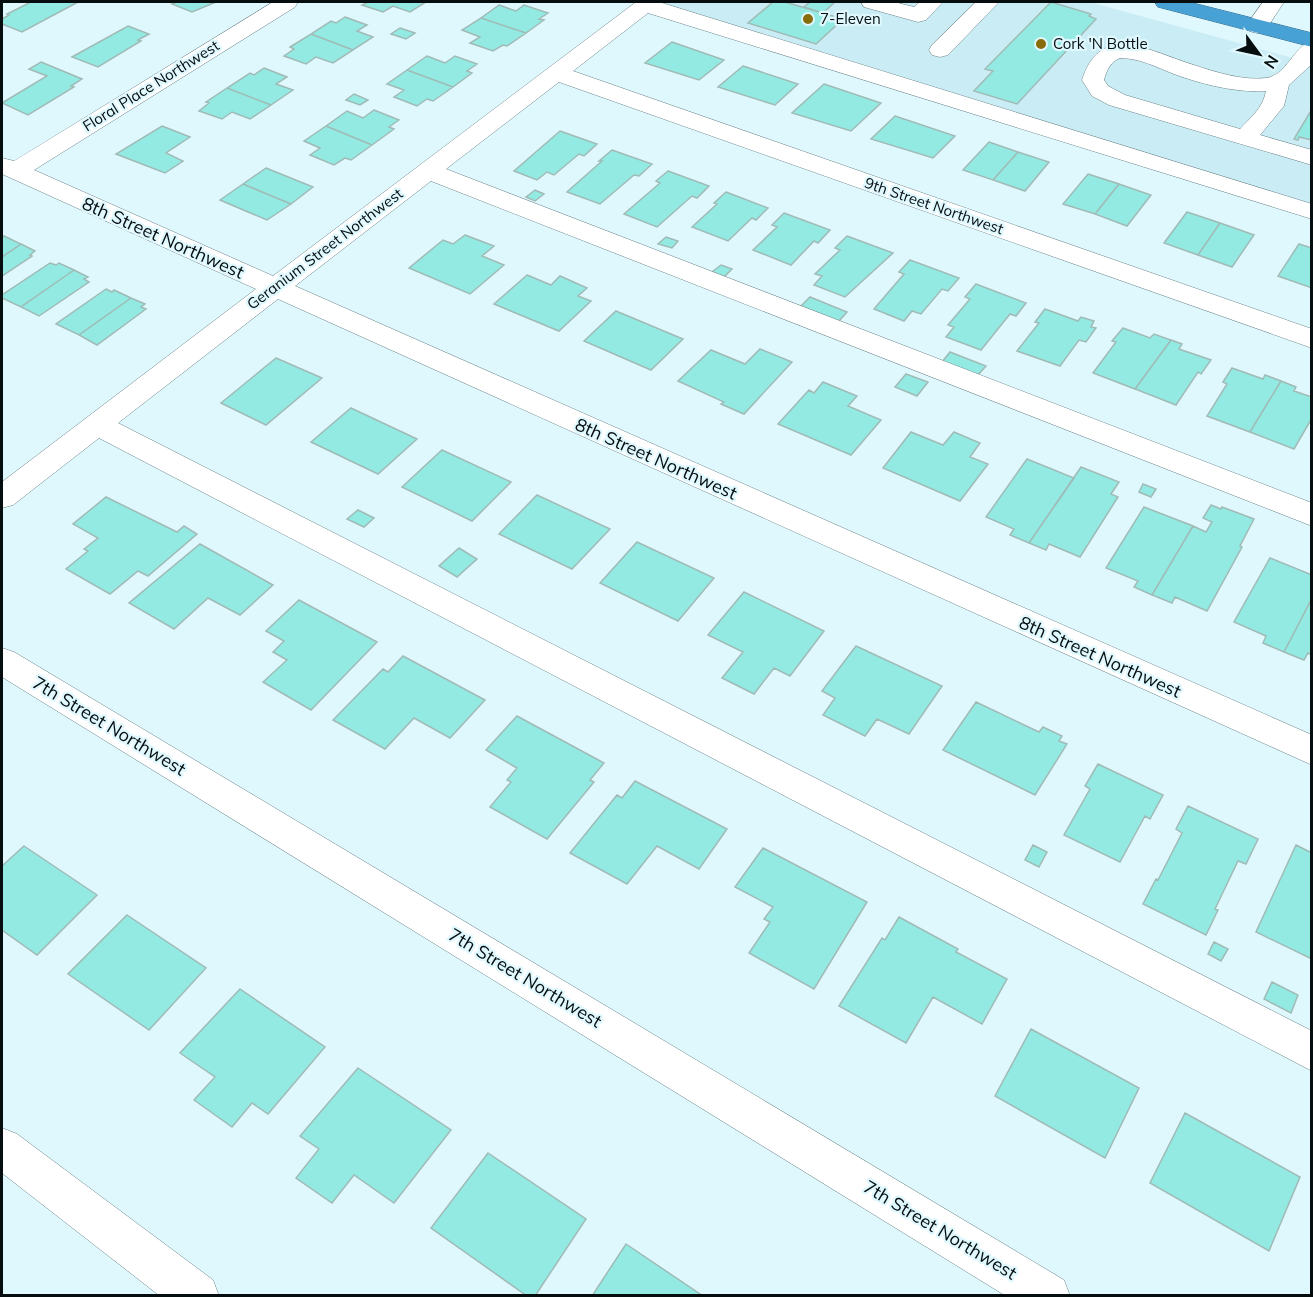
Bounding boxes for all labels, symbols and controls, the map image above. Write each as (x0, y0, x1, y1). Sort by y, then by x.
place label: 7-Eleven (820, 9, 881, 28)
marker: 7-Eleven (801, 12, 815, 26)
north arrow (1229, 24, 1289, 84)
place label: Cork 'N Bottle (1053, 34, 1148, 53)
street label: Floral Place Northwest (79, 36, 223, 135)
marker: Cork 'N Bottle (1034, 37, 1048, 51)
text: N (1260, 52, 1283, 73)
street label: 9th Street Northwest (862, 173, 1006, 238)
street label: Geranium Street Northwest (243, 184, 406, 313)
street label: 8th Street Northwest (79, 191, 248, 284)
street label: 8th Street Northwest (572, 412, 741, 505)
street label: 8th Street Northwest (1016, 610, 1185, 703)
street label: 7th Street Northwest (28, 671, 190, 780)
street label: 7th Street Northwest (444, 923, 606, 1032)
street label: 7th Street Northwest (859, 1175, 1021, 1284)

